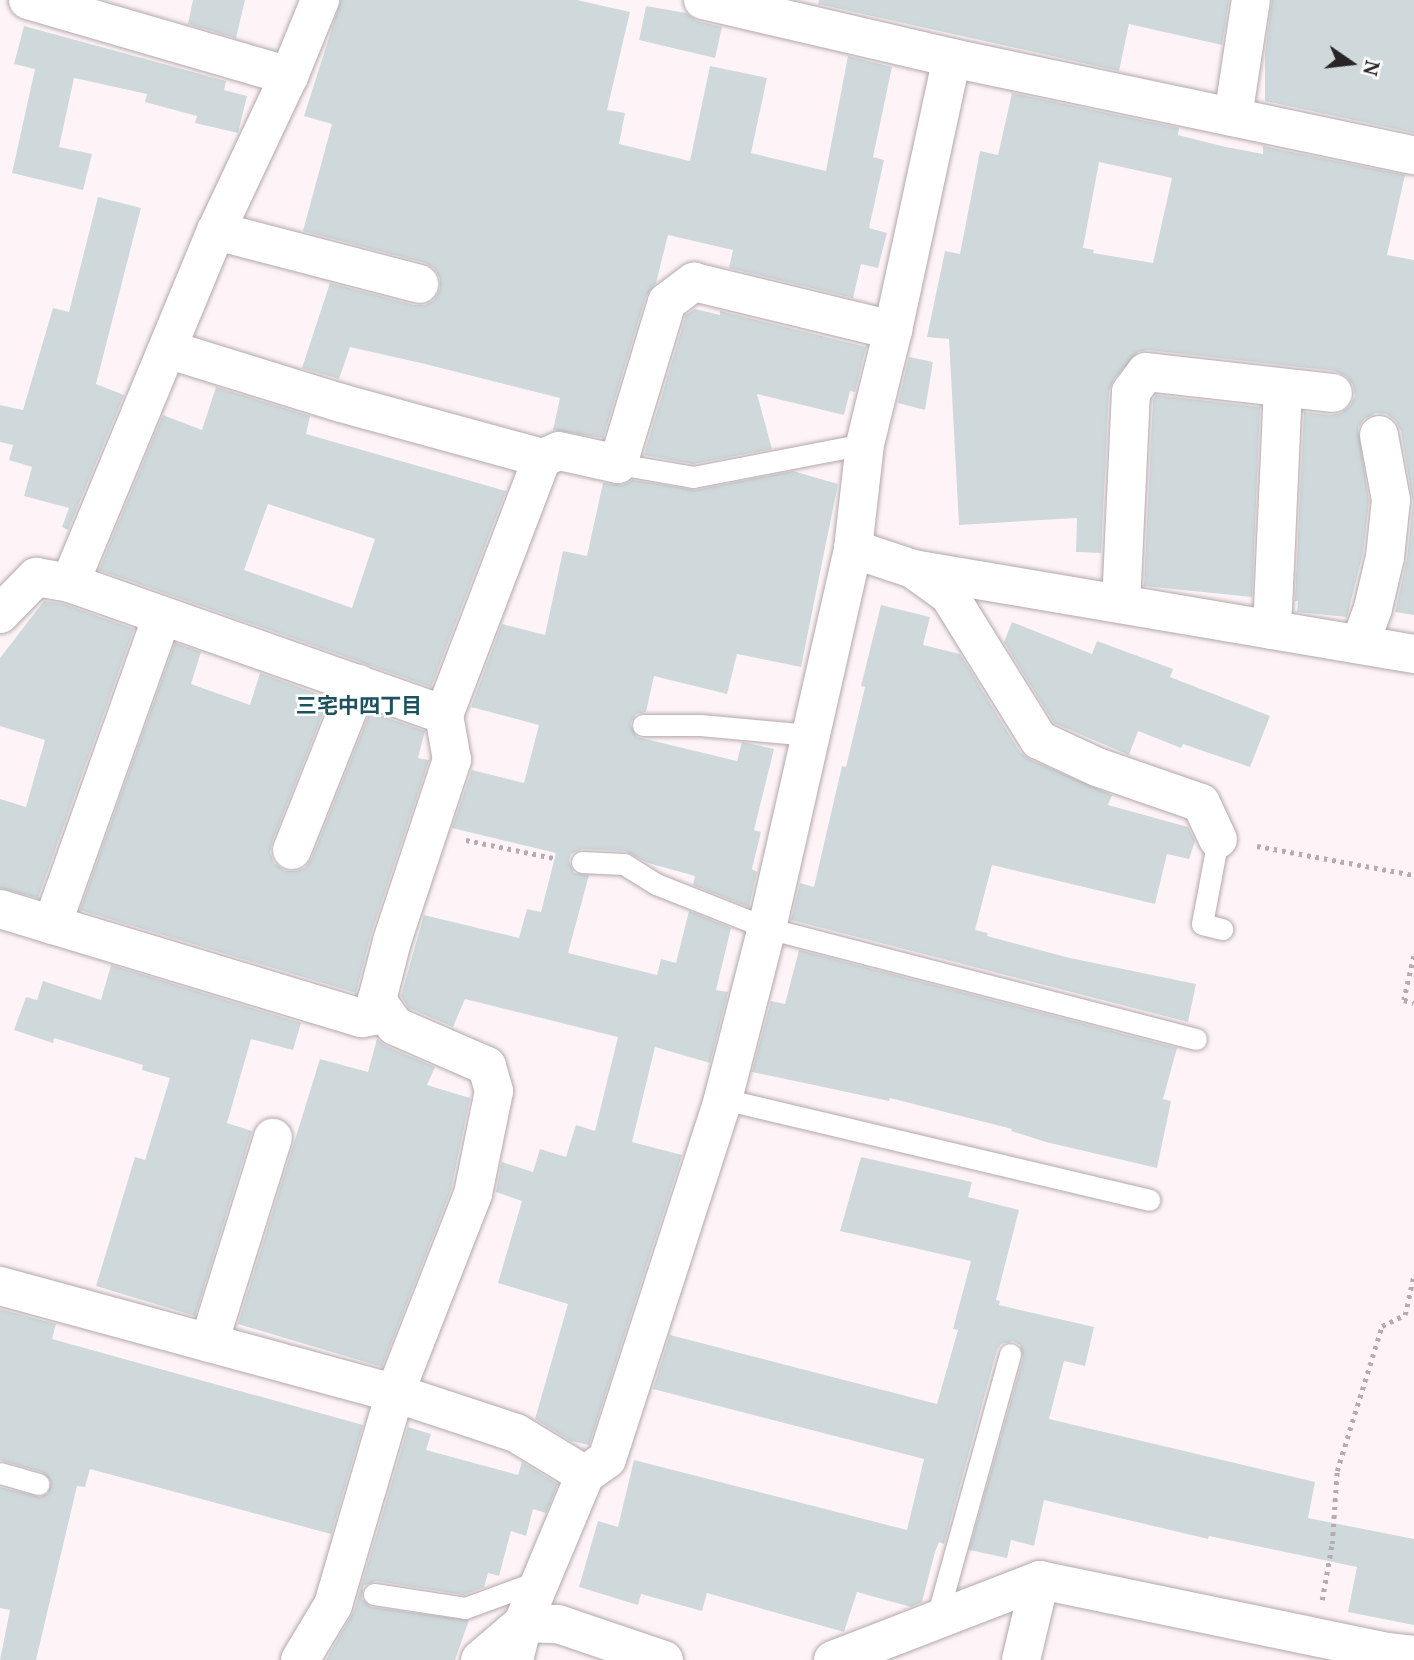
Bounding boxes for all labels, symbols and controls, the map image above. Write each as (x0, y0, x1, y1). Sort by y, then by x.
north arrow (1316, 28, 1386, 98)
text: N (1357, 58, 1386, 78)
district label: 三宅中四丁目 (296, 692, 422, 718)

